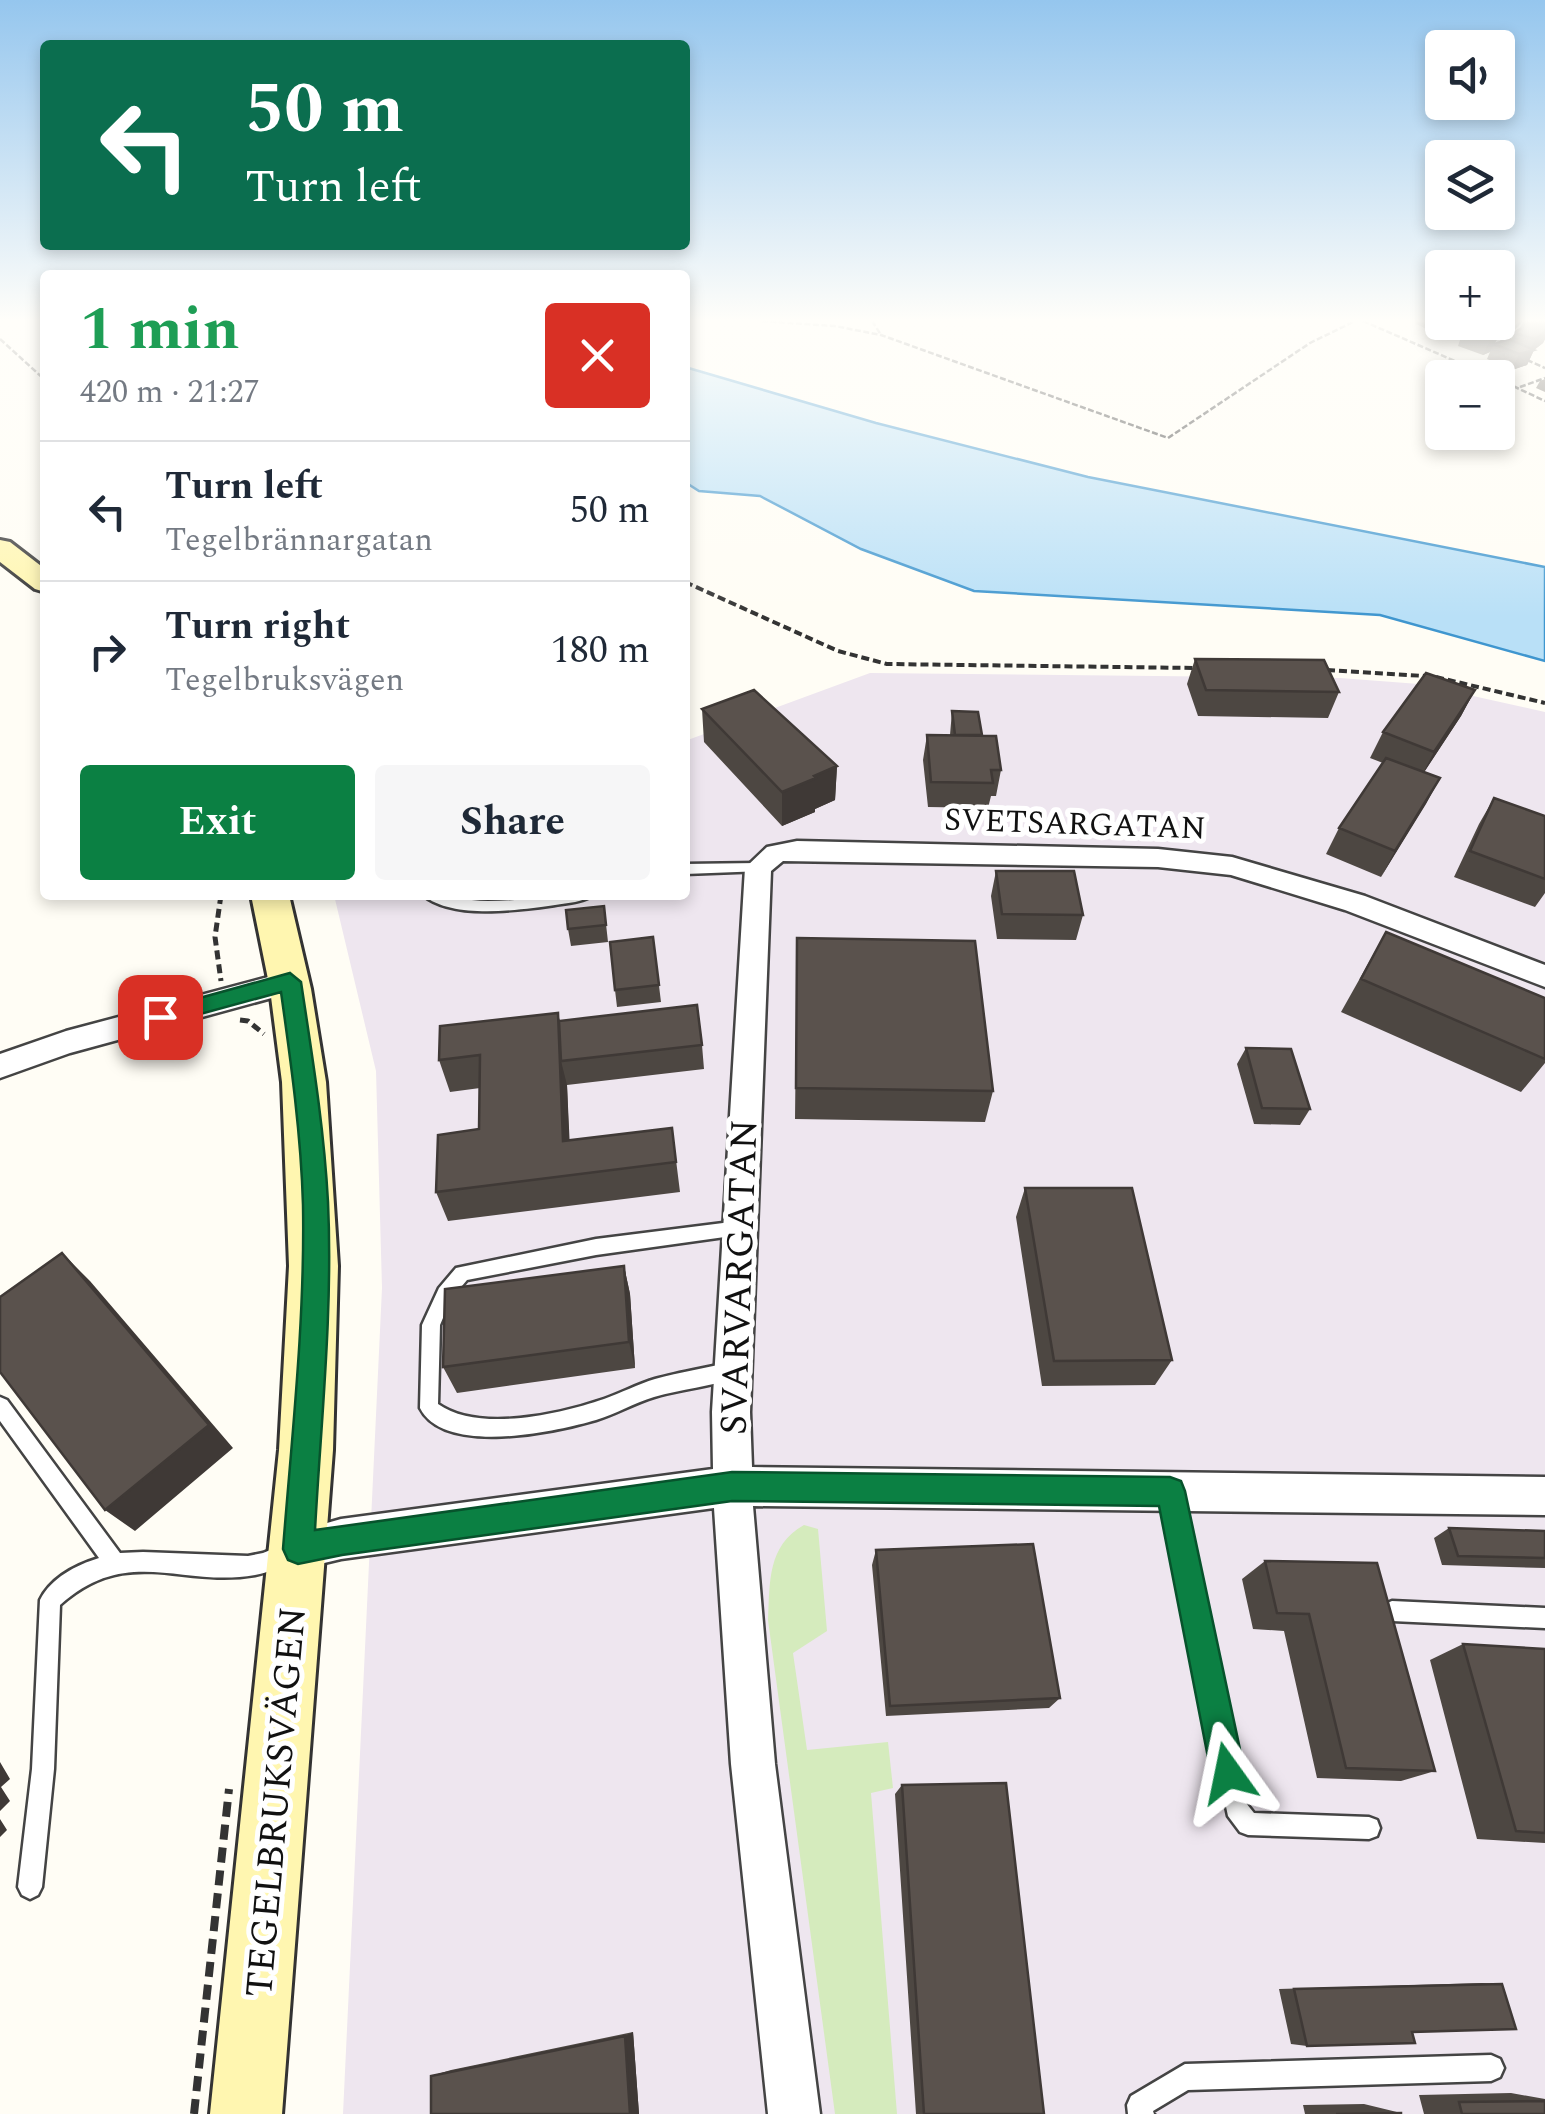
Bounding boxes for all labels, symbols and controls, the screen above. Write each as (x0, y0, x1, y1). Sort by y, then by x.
map controls (1425, 30, 1515, 450)
button: sound (1425, 30, 1515, 120)
text: 50 m (245, 57, 404, 163)
icon: left (80, 80, 210, 210)
button: layers (1425, 140, 1515, 230)
text: Turn left (245, 153, 422, 222)
button: + (1425, 250, 1515, 340)
text: 1 min (80, 284, 240, 376)
button: close (545, 303, 650, 408)
button: − (1425, 360, 1515, 450)
text: 420 m · 21:27 (80, 368, 260, 417)
text: Turn left (165, 458, 323, 516)
text: 50 m (570, 482, 650, 540)
icon: left (80, 484, 135, 539)
text: Tegelbrännargatan (165, 516, 433, 565)
text: Turn right (165, 598, 350, 656)
text: 180 m (551, 622, 650, 680)
icon: right (80, 624, 135, 679)
text: Tegelbruksvägen (165, 656, 404, 705)
button: Exit (80, 765, 355, 880)
button: Share (375, 765, 650, 880)
street label: SVETSARGATAN (943, 795, 1207, 854)
pin (118, 975, 203, 1060)
icon: arrive (133, 990, 188, 1045)
street label: SVARVARGATAN (706, 1118, 774, 1436)
street label: TEGELBRUKSVÄGEN (231, 1604, 323, 2000)
position arrow (1176, 1721, 1280, 1825)

